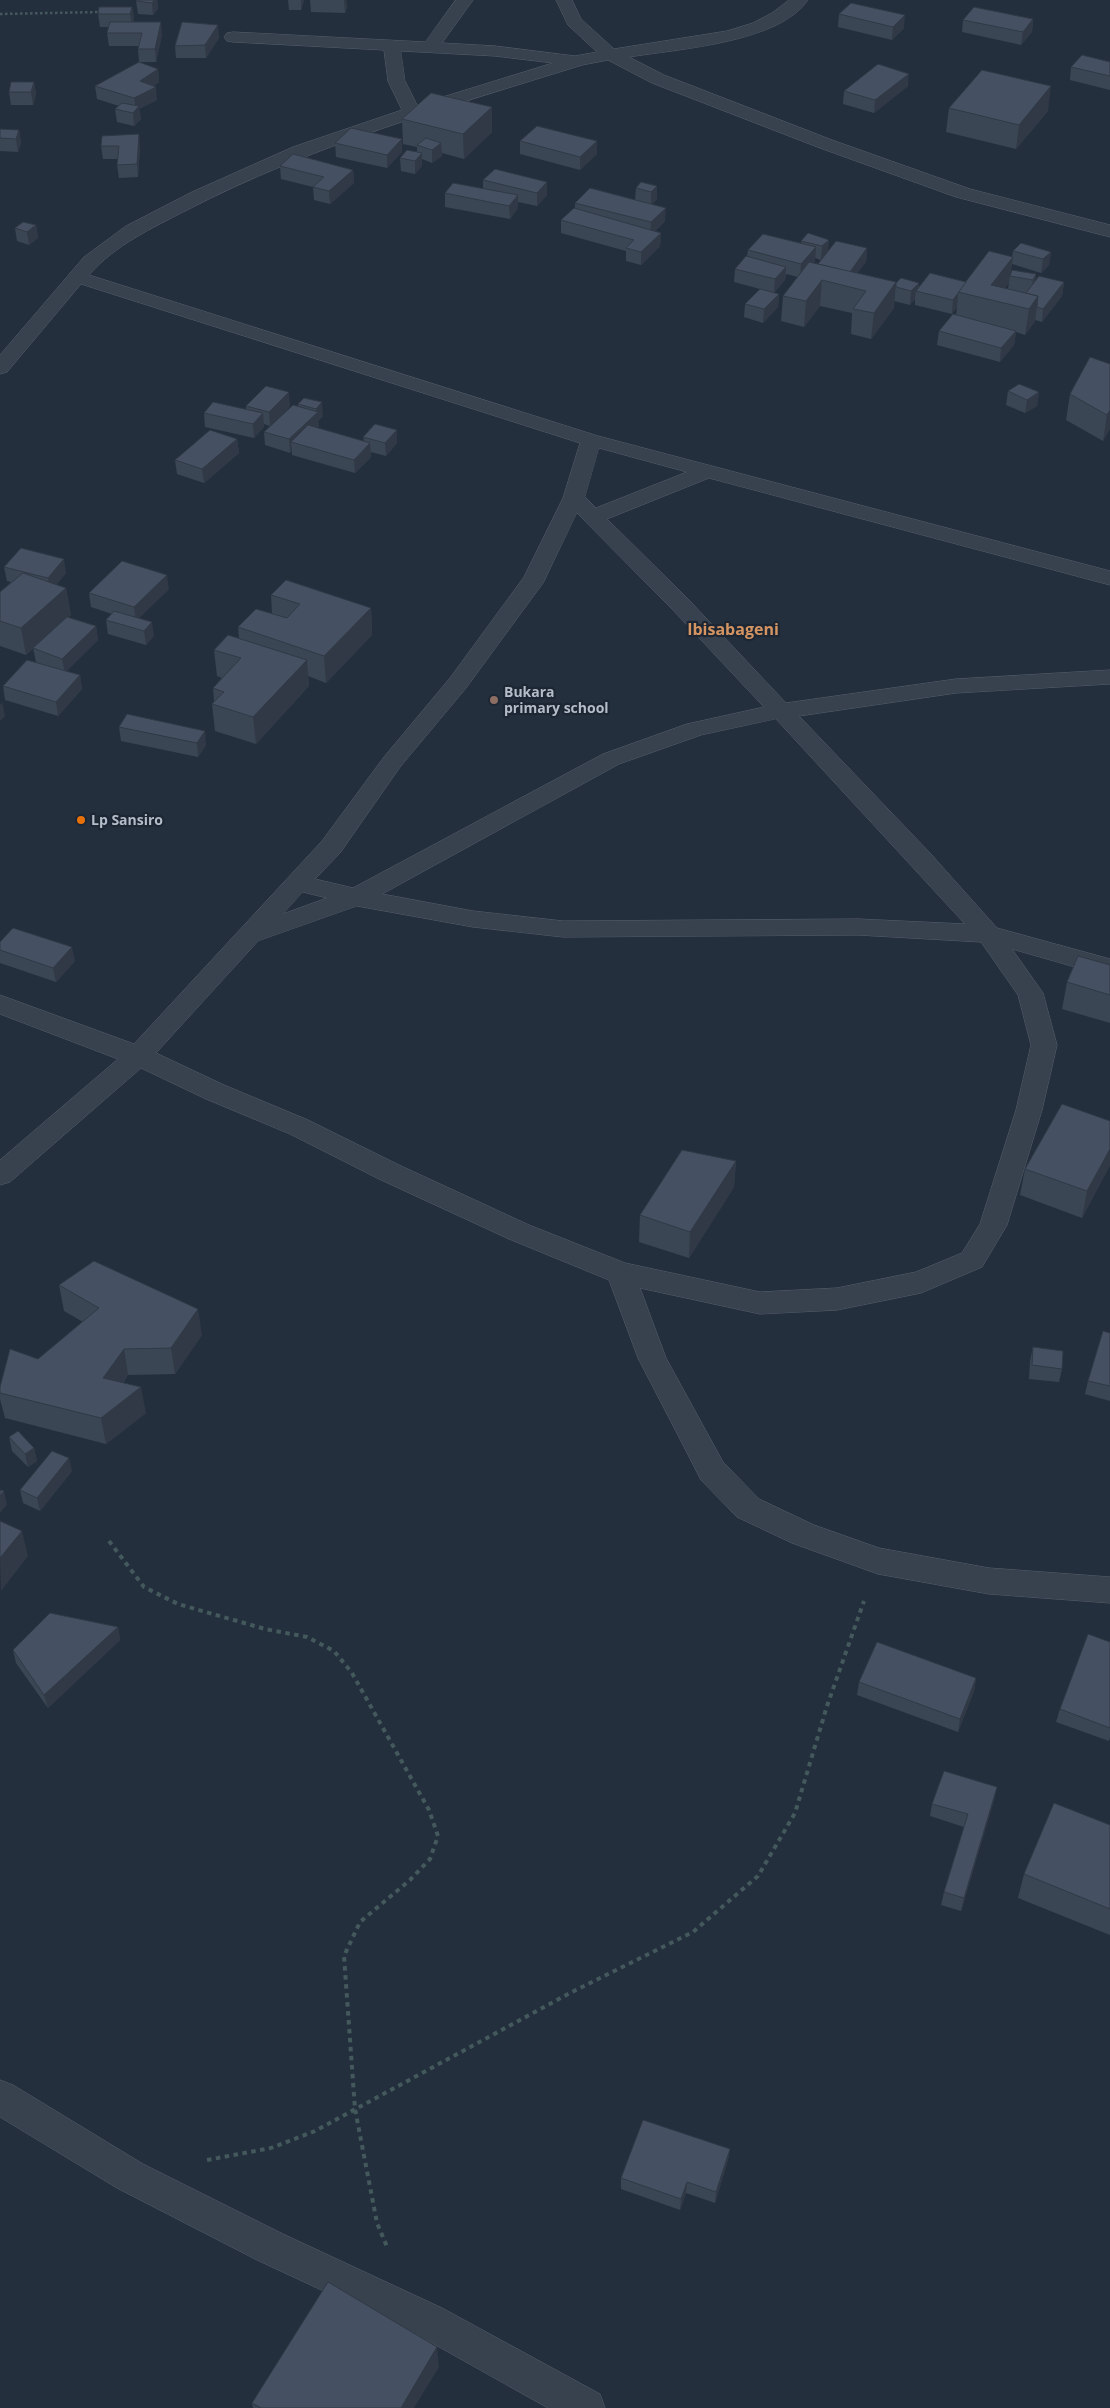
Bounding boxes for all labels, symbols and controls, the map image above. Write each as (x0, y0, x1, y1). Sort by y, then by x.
district label: Ibisabageni (687, 618, 779, 640)
place label: Bukara primary school (504, 682, 609, 717)
marker: Bukara primary school (488, 694, 500, 706)
place label: Lp Sansiro (91, 810, 163, 829)
marker: Lp Sansiro (75, 814, 87, 826)

